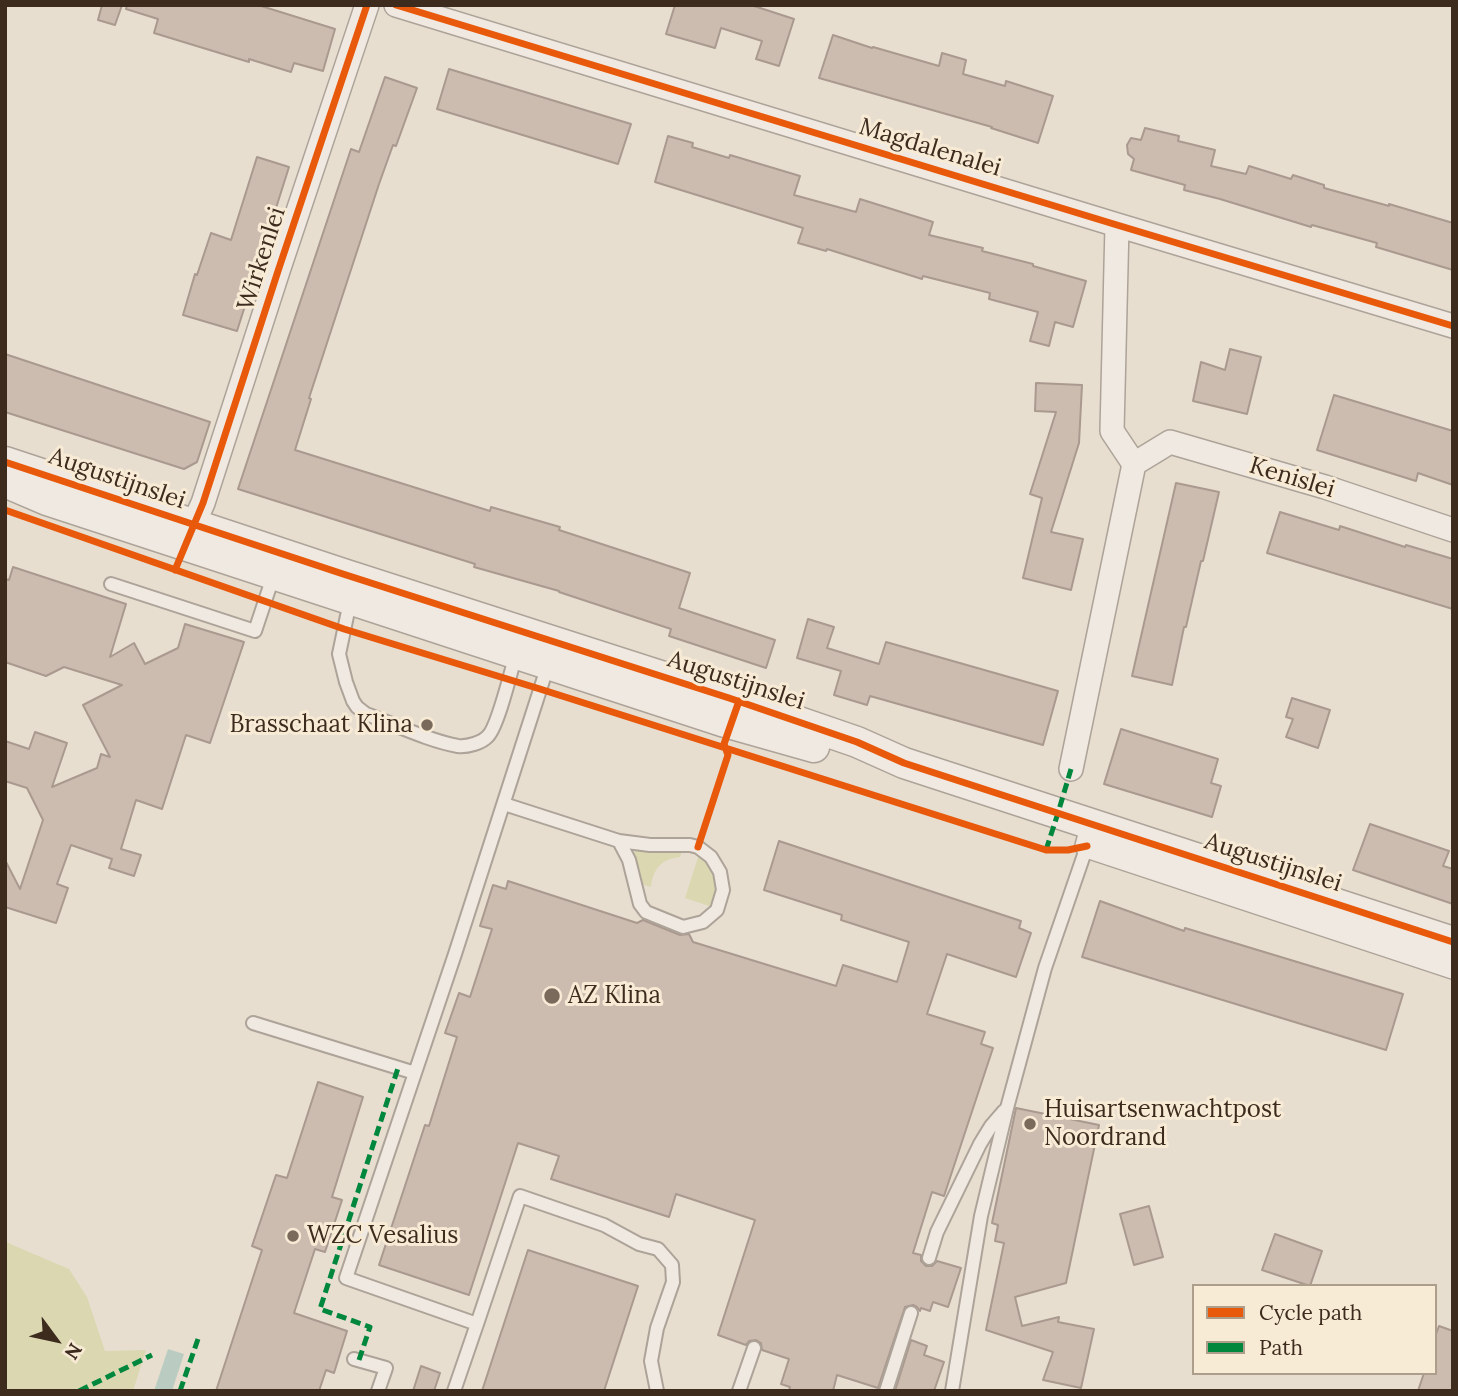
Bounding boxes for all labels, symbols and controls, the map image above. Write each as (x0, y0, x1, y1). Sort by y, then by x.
street label: Magdalenalei (855, 113, 1005, 183)
street label: Wirkenlei (232, 204, 292, 314)
street label: Augustijnslei (45, 442, 189, 516)
street label: Kenislei (1246, 451, 1338, 505)
street label: Augustijnslei (664, 645, 808, 717)
place label: Brasschaat Klina (229, 711, 413, 739)
marker: Brasschaat Klina (419, 717, 435, 733)
street label: Augustijnslei (1201, 827, 1345, 899)
place label: AZ Klina (568, 982, 661, 1010)
marker: AZ Klina (542, 986, 562, 1006)
place label: Huisartsenwachtpost Noordrand (1044, 1096, 1281, 1152)
marker: Huisartsenwachtpost Noordrand (1022, 1116, 1038, 1132)
place label: WZC Vesalius (307, 1222, 458, 1250)
marker: WZC Vesalius (285, 1228, 301, 1244)
legend (1192, 1284, 1437, 1375)
text: Cycle path (1259, 1299, 1362, 1326)
north arrow (21, 1305, 91, 1375)
text: Path (1259, 1334, 1303, 1361)
text: N (60, 1339, 88, 1364)

